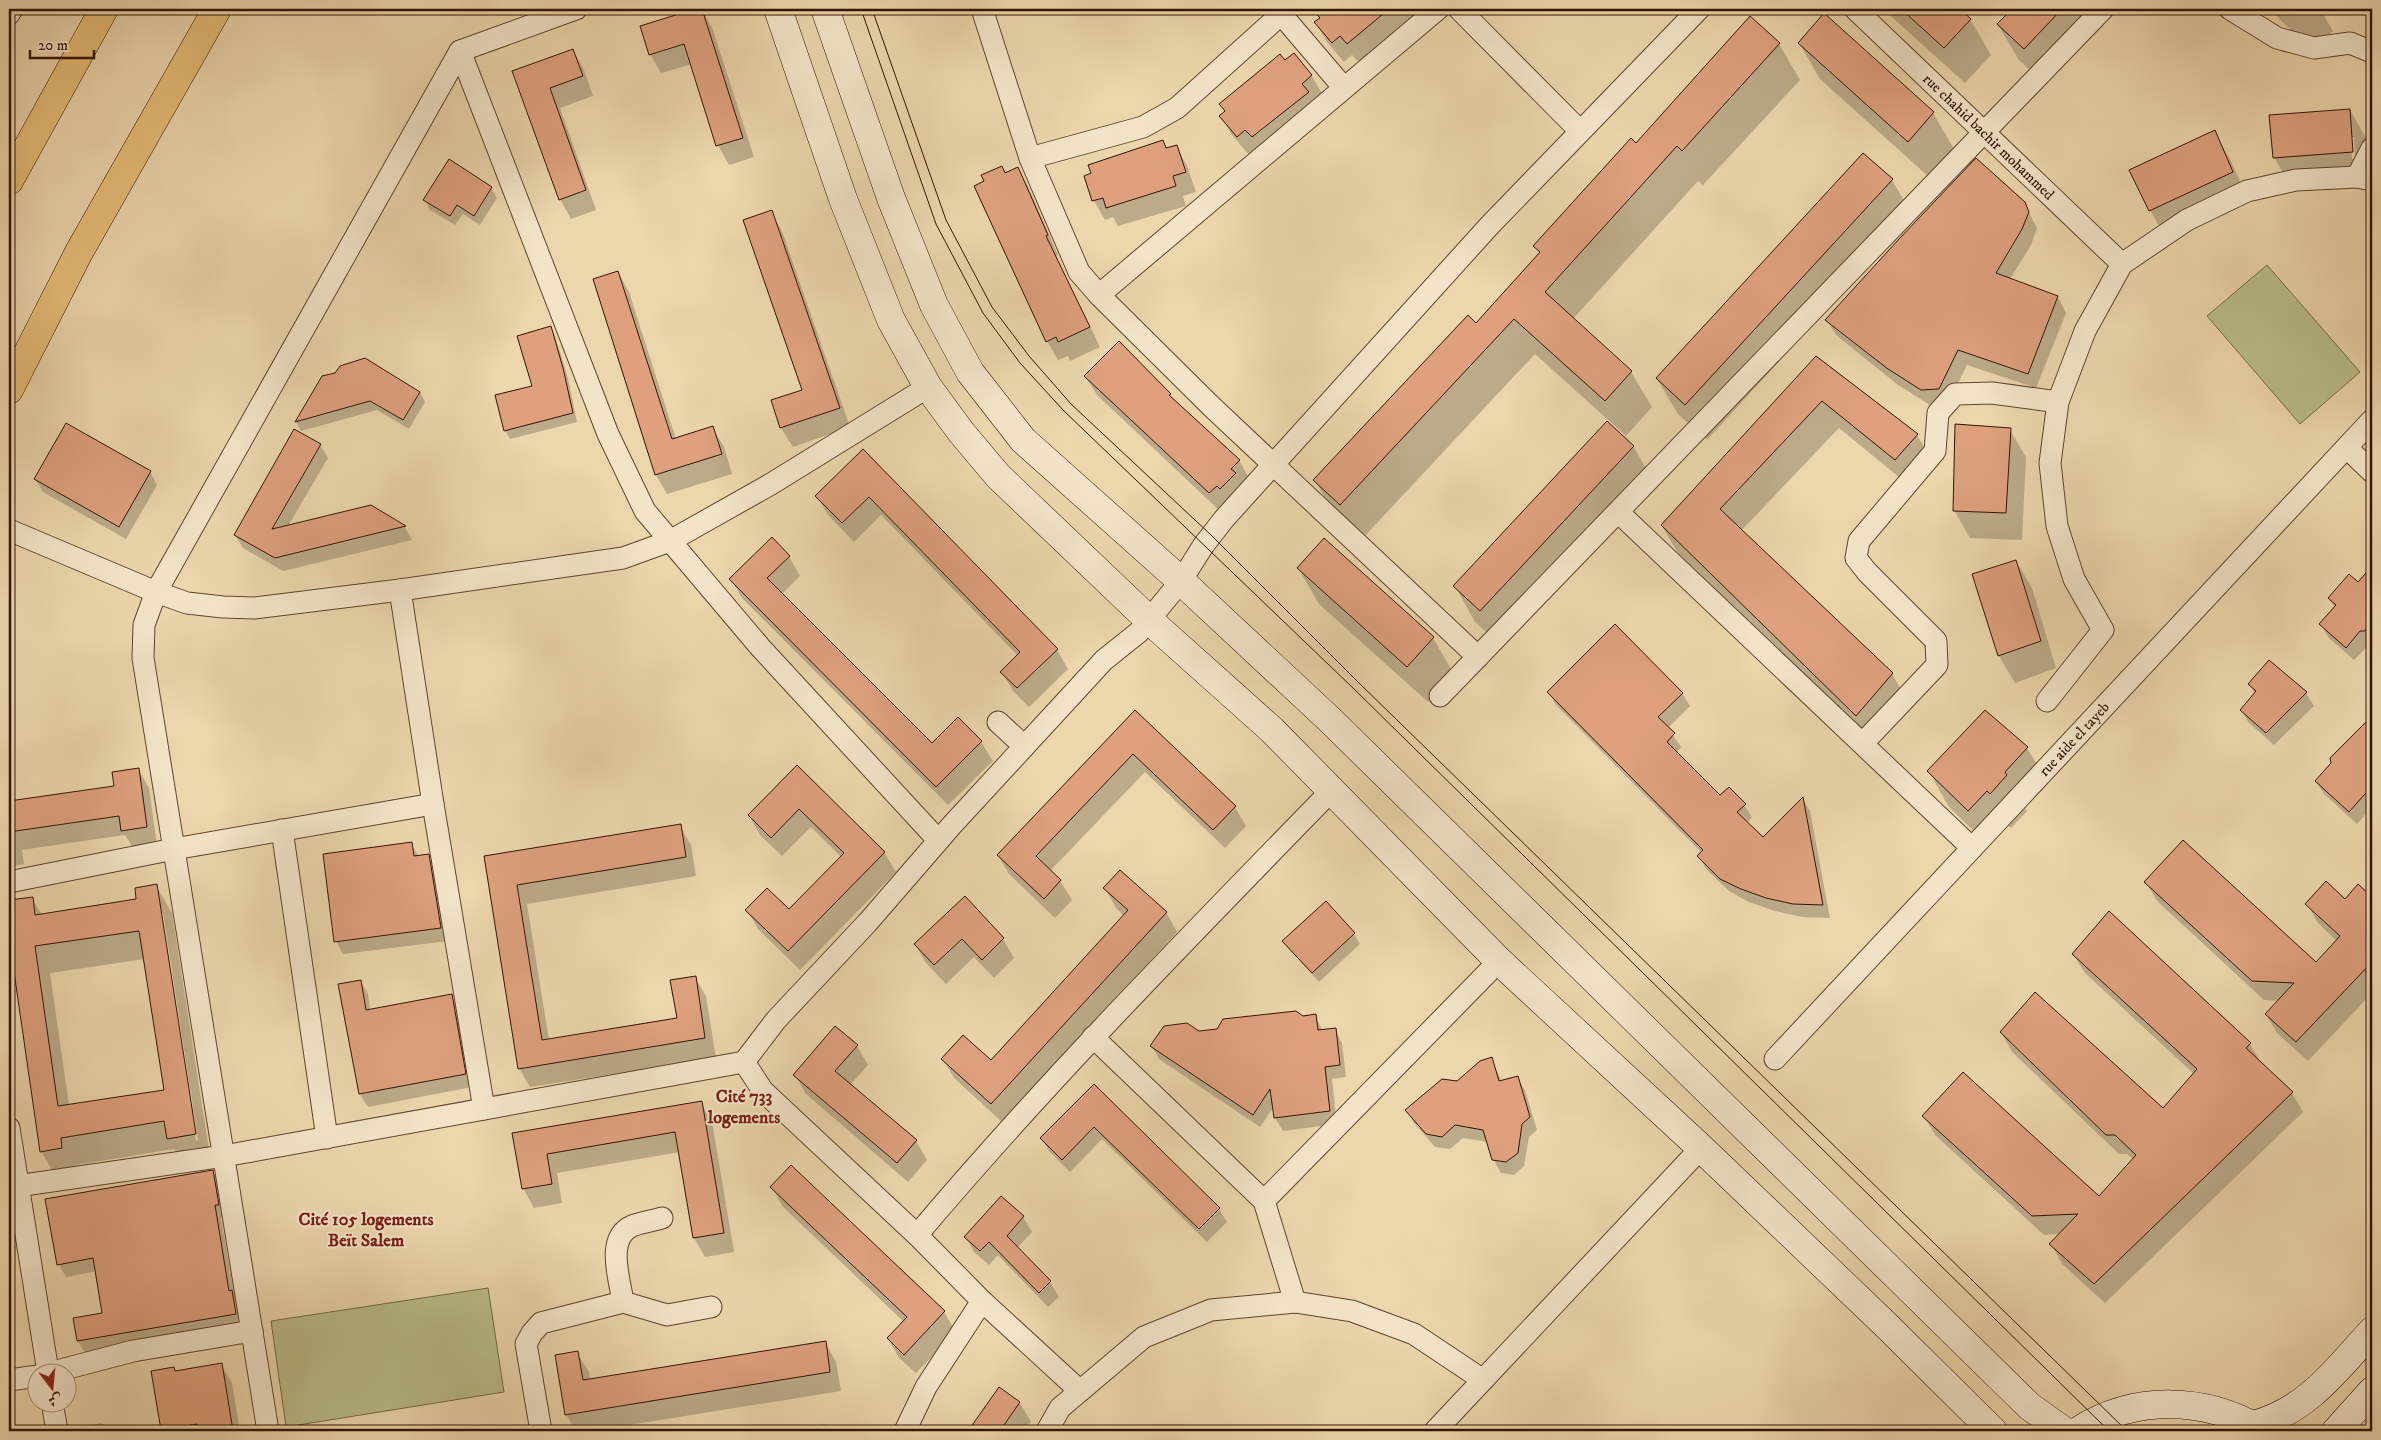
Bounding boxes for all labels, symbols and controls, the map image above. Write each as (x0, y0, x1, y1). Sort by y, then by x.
scale bar (30, 28, 94, 60)
text: 20 m (38, 36, 68, 55)
street label: rue chahid bachir mohammed (1919, 70, 2059, 205)
street label: rue aide el tayeb (2035, 698, 2114, 780)
district label: Cité 733 logements (707, 1086, 780, 1129)
district label: Cité 105 logements Beït Salem (299, 1209, 433, 1252)
north arrow (28, 1362, 78, 1412)
text: ش (46, 1389, 64, 1410)

